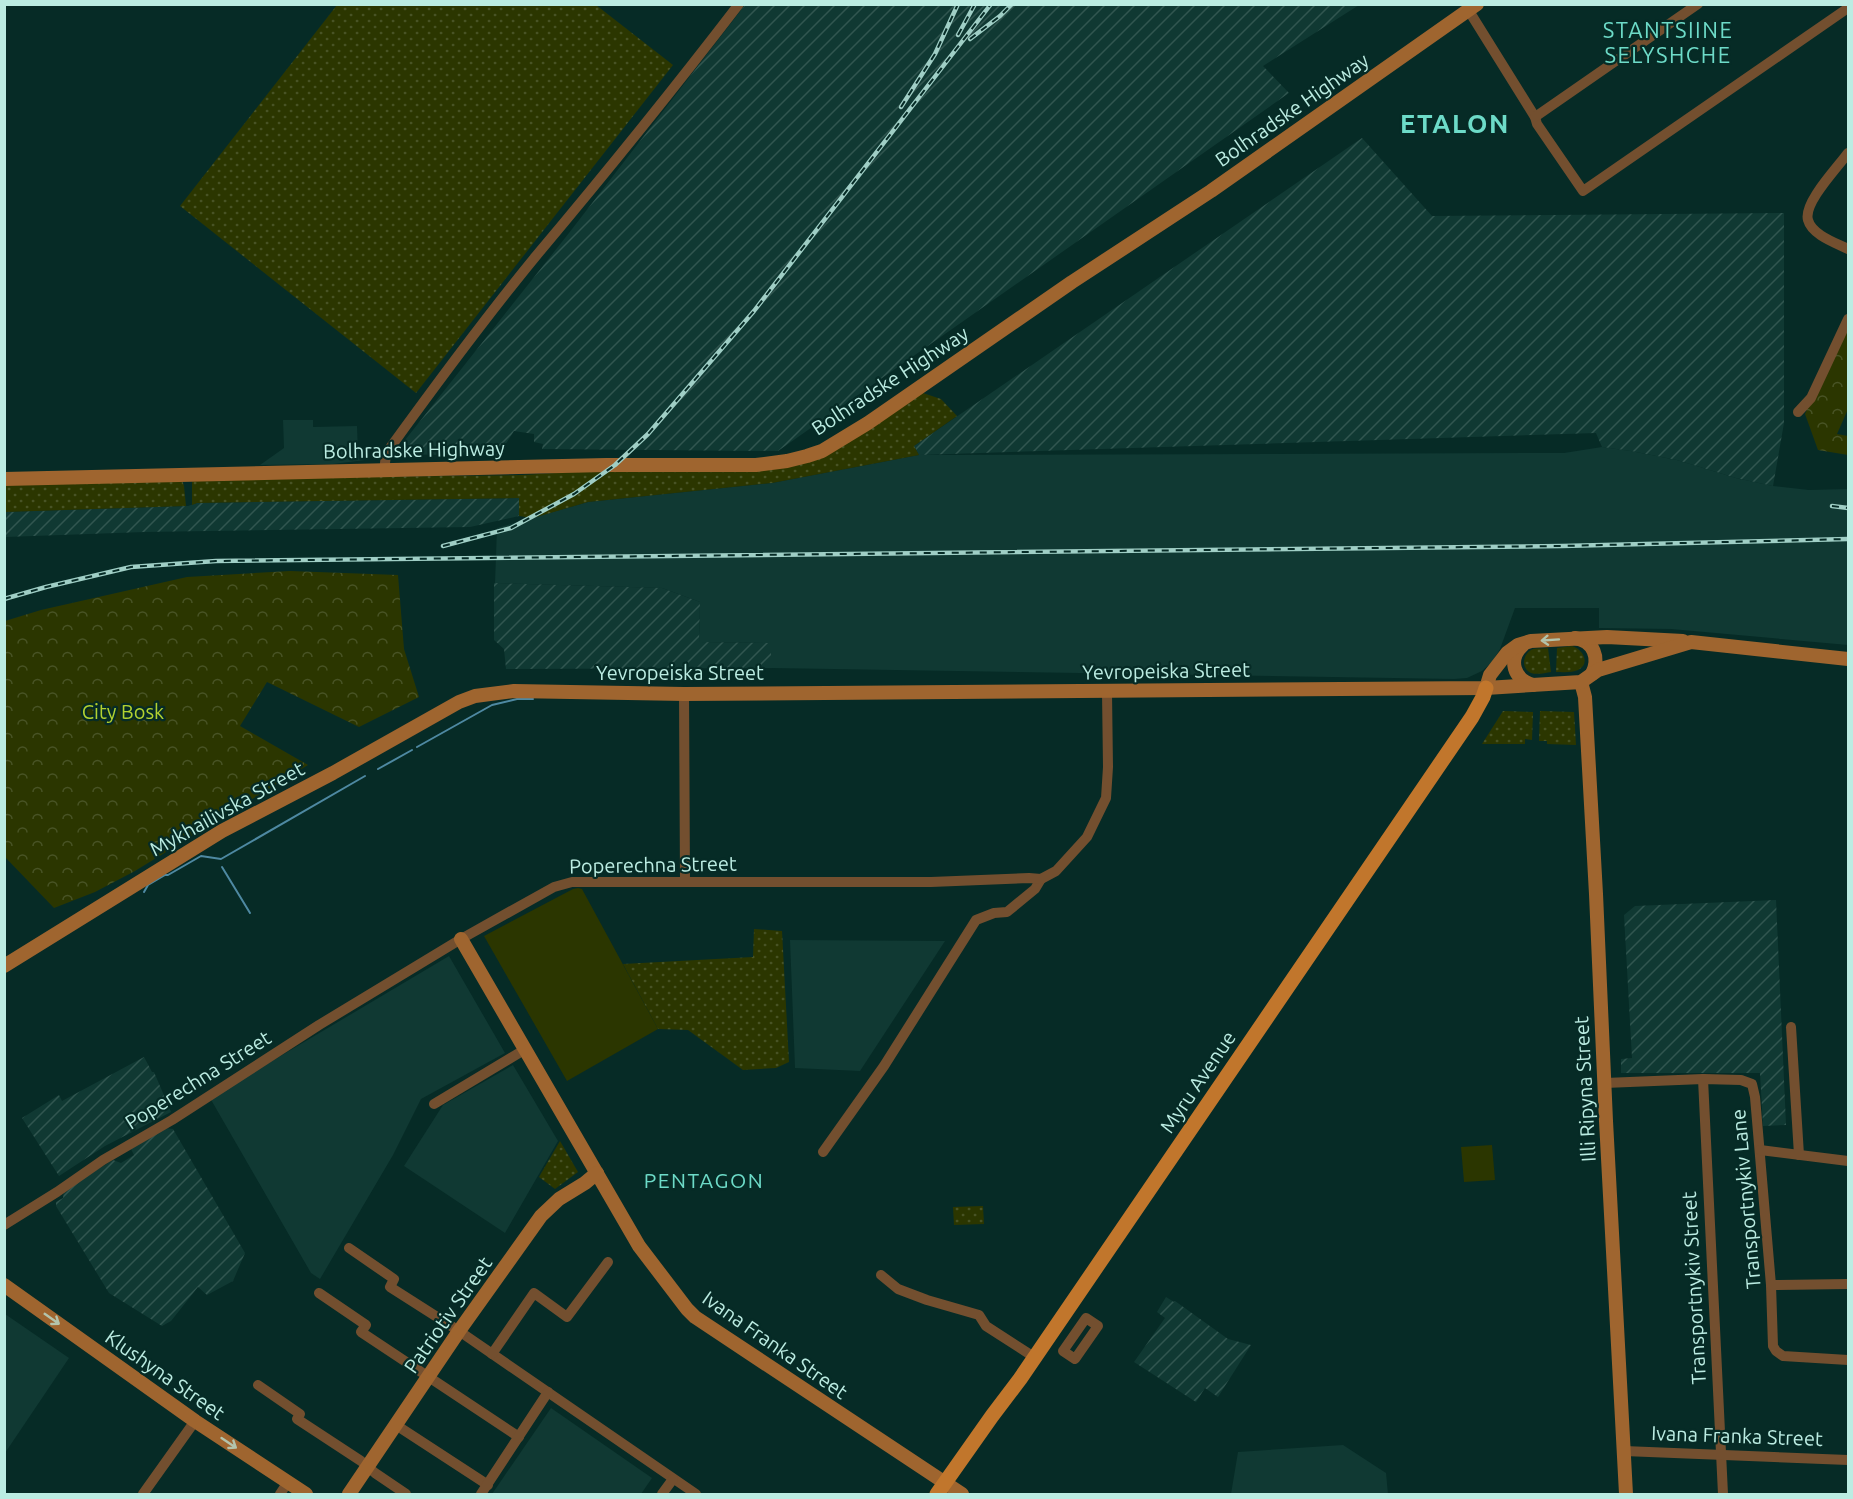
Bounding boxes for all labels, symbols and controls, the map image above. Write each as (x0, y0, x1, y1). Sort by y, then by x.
district label: STANTSIINE SELYSHCHE (1603, 17, 1733, 67)
street label: Bolhradske Highway (1211, 48, 1373, 171)
district label: ETALON (1400, 109, 1510, 138)
street label: Bolhradske Highway (807, 321, 973, 440)
street label: Bolhradske Highway (323, 436, 505, 463)
one-way arrow (1540, 634, 1560, 645)
street label: Yevropeiska Street (1082, 658, 1250, 683)
street label: Yevropeiska Street (596, 661, 764, 684)
park label: City Bosk (82, 700, 164, 723)
street label: Mykhailivska Street (146, 757, 308, 861)
street label: Poperechna Street (569, 852, 737, 877)
street label: Illi Ripyna Street (1569, 1015, 1600, 1162)
street label: Poperechna Street (121, 1025, 275, 1134)
street label: Myru Avenue (1155, 1026, 1240, 1137)
street label: Transportnykiv Lane (1726, 1108, 1765, 1290)
district label: PENTAGON (644, 1168, 764, 1192)
street label: Transportnykiv Street (1677, 1191, 1710, 1385)
street label: Patriotiv Street (399, 1252, 496, 1377)
street label: Ivana Franka Street (698, 1286, 852, 1403)
one-way arrow (43, 1313, 59, 1325)
street label: Klushyna Street (101, 1325, 230, 1424)
street label: Ivana Franka Street (1651, 1421, 1823, 1450)
one-way arrow (220, 1437, 237, 1449)

